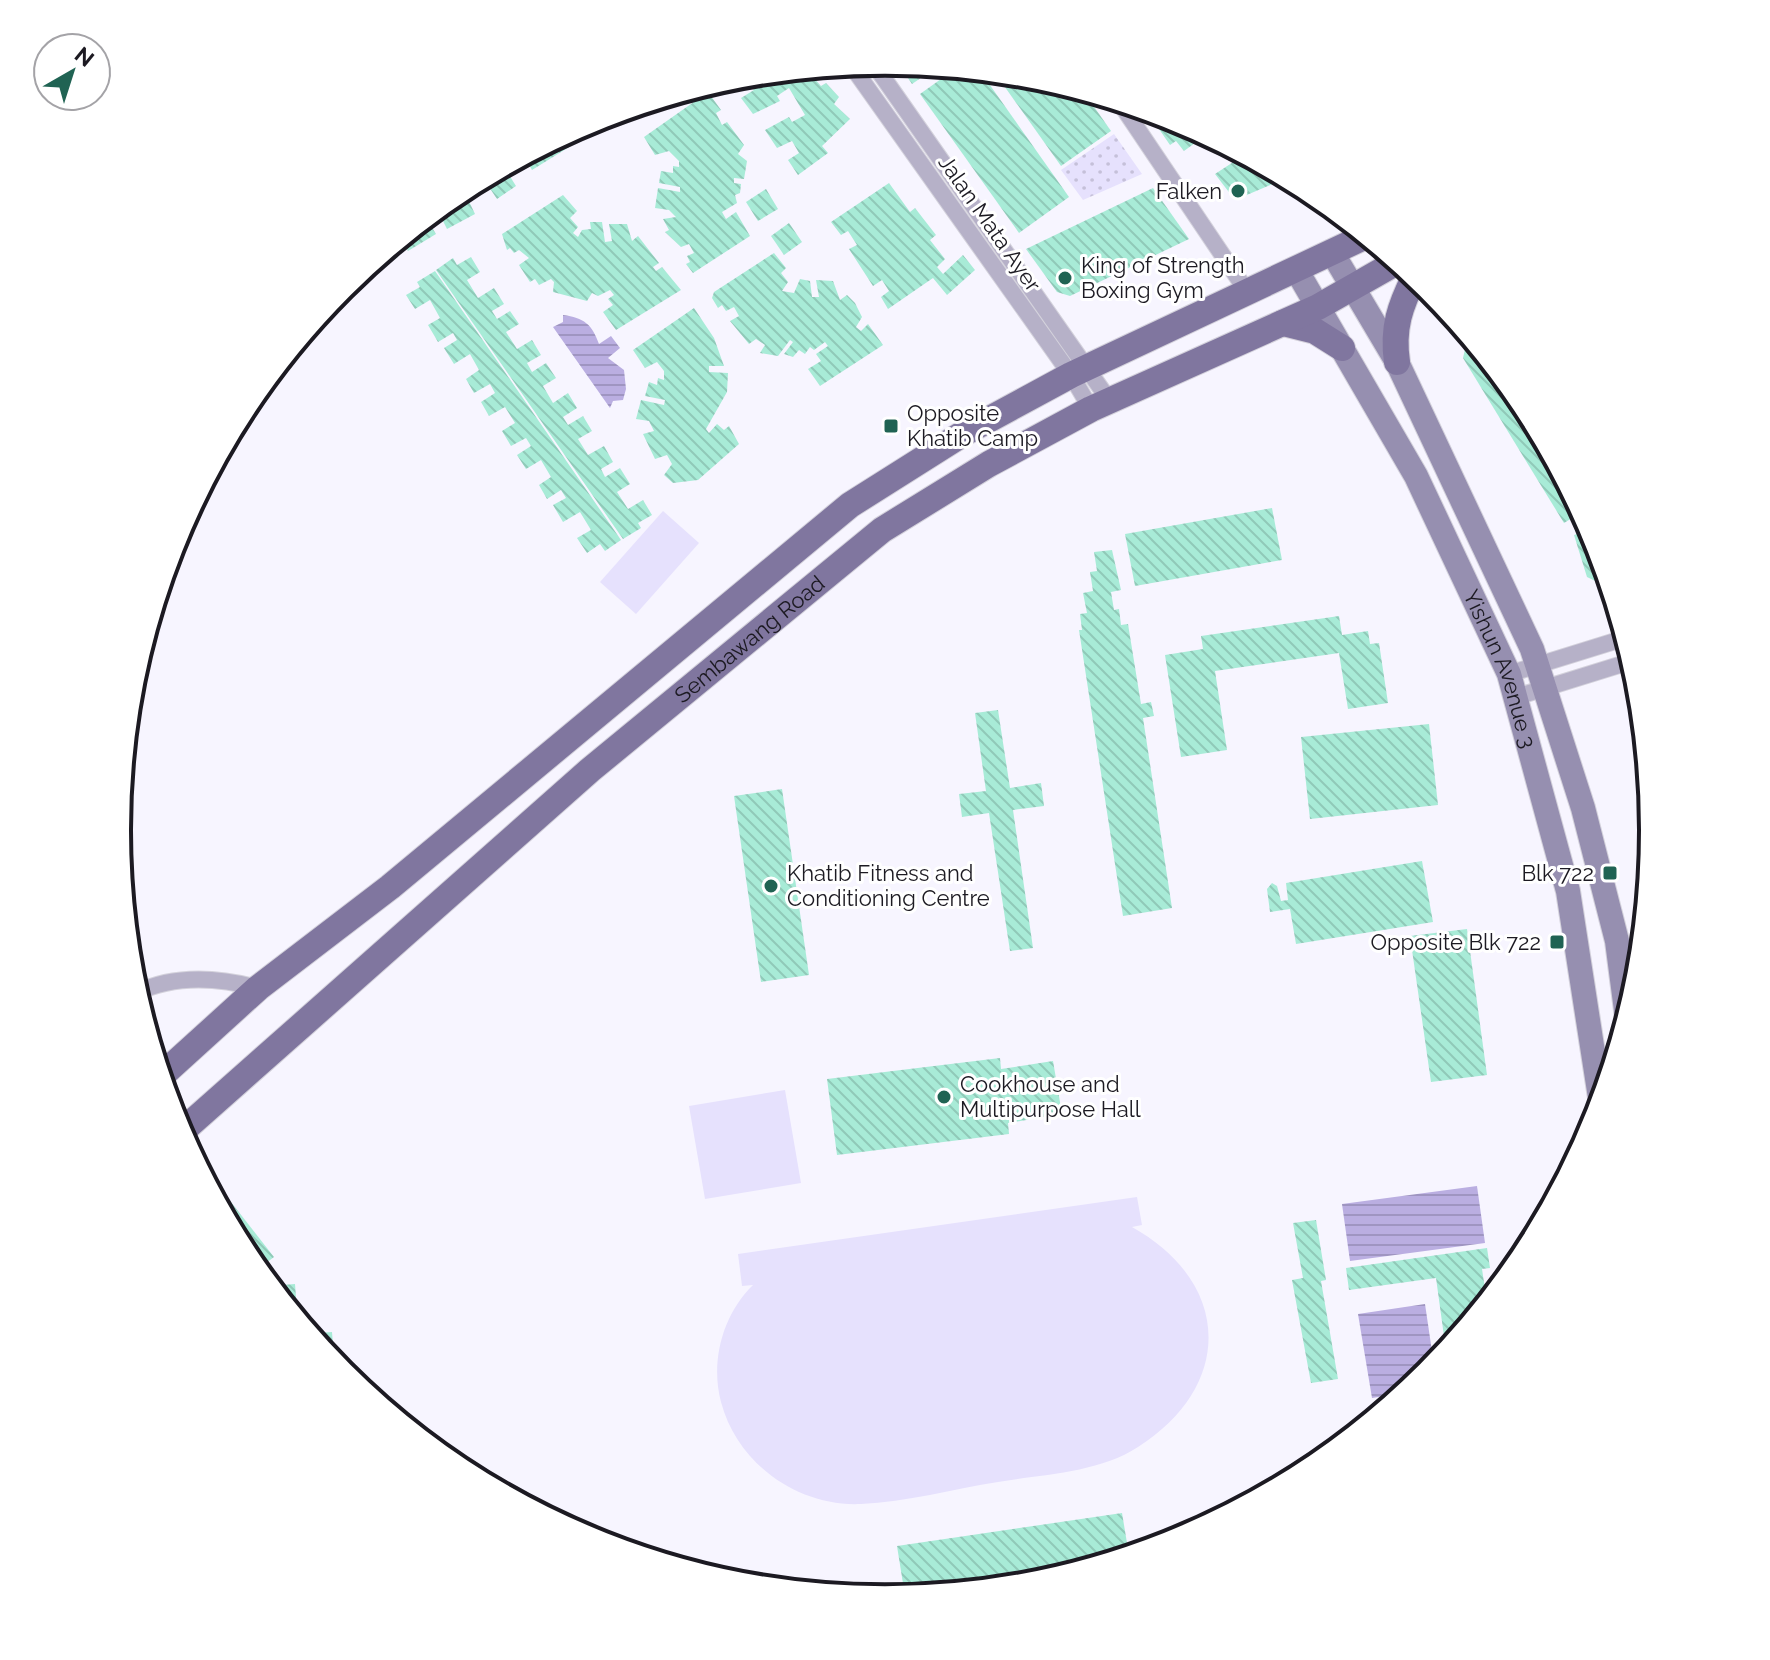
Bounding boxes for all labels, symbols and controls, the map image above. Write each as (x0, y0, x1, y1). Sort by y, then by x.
north arrow (32, 32, 112, 112)
text: N (70, 41, 99, 72)
street label: Jalan Mata Ayer (933, 150, 1047, 296)
place label: Falken (1156, 178, 1222, 204)
marker: Falken (1229, 182, 1247, 200)
place label: King of Strength Boxing Gym (1081, 252, 1245, 303)
marker: King of Strength Boxing Gym (1056, 269, 1074, 287)
place label: Opposite Khatib Camp (907, 400, 1038, 451)
marker: Opposite Khatib Camp (882, 417, 900, 435)
street label: Sembawang Road (669, 570, 830, 708)
street label: Yishun Avenue 3 (1458, 585, 1542, 751)
place label: Khatib Fitness and Conditioning Centre (787, 860, 990, 911)
place label: Blk 722 (1521, 860, 1594, 886)
marker: Blk 722 (1601, 864, 1619, 882)
marker: Khatib Fitness and Conditioning Centre (762, 877, 780, 895)
place label: Opposite Blk 722 (1371, 929, 1541, 955)
marker: Opposite Blk 722 (1548, 933, 1566, 951)
place label: Cookhouse and Multipurpose Hall (960, 1071, 1141, 1122)
marker: Cookhouse and Multipurpose Hall (935, 1088, 953, 1106)

